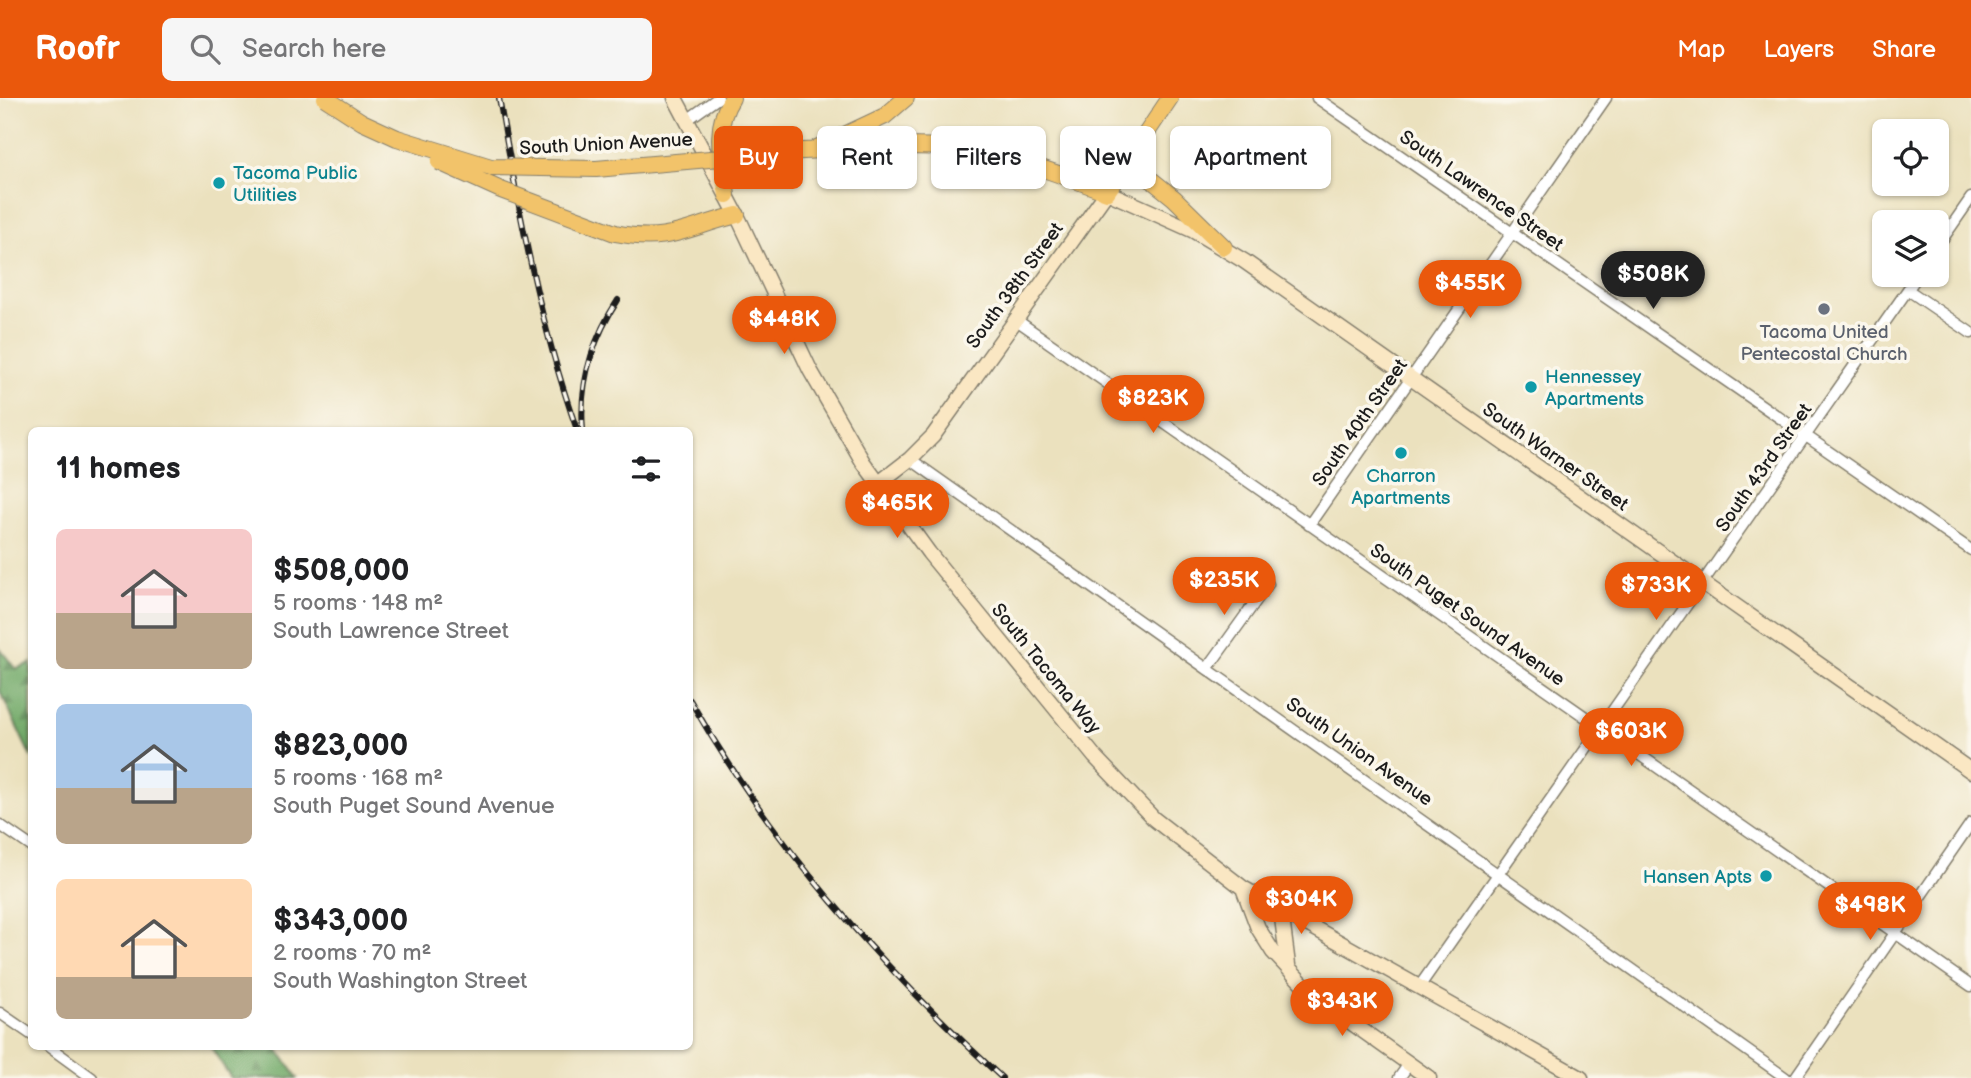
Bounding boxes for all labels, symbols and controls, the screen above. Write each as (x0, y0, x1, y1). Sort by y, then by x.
search box (162, 18, 652, 81)
text: Roofr (35, 29, 120, 69)
icon: search (186, 30, 224, 68)
text: Search here (242, 34, 386, 65)
text: Map (1677, 35, 1725, 64)
text: Layers (1763, 35, 1834, 64)
text: Share (1872, 35, 1936, 64)
map controls (1872, 119, 1949, 287)
button: locate (1872, 119, 1949, 196)
chip: Buy (714, 126, 803, 189)
chip: Rent (817, 126, 917, 189)
chip: Filters (931, 126, 1046, 189)
chip: New (1060, 126, 1156, 189)
chip: Apartment (1170, 126, 1331, 189)
street label: South Lawrence Street (1395, 126, 1568, 257)
street label: South Union Avenue (519, 128, 693, 161)
place label: Tacoma Public Utilities (233, 162, 358, 207)
marker: Tacoma Public Utilities (211, 175, 227, 191)
button: layers (1872, 210, 1949, 287)
street label: South 38th Street (962, 218, 1069, 353)
pin: $508K (1604, 252, 1702, 311)
pin: $455K (1421, 260, 1519, 320)
text: $508K (1617, 260, 1689, 288)
text: $455K (1435, 269, 1505, 297)
pin: $448K (735, 296, 833, 356)
marker: Tacoma United Pentecostal Church (1816, 301, 1832, 317)
text: $448K (748, 305, 820, 333)
place label: Tacoma United Pentecostal Church (1741, 321, 1908, 366)
street label: South 40th Street (1308, 355, 1413, 491)
place label: Hennessey Apartments (1545, 366, 1644, 411)
pin: $823K (1104, 376, 1202, 435)
marker: Hennessey Apartments (1523, 379, 1539, 395)
text: $823K (1117, 384, 1189, 412)
street label: South Warner Street (1478, 398, 1633, 516)
street label: South 43rd Street (1711, 399, 1817, 537)
marker: Charron Apartments (1393, 445, 1409, 461)
icon: filters (627, 450, 665, 488)
text: 11 homes (56, 451, 180, 487)
place label: Charron Apartments (1351, 465, 1451, 510)
pin: $465K (848, 480, 946, 540)
text: $465K (861, 489, 933, 517)
street label: South Puget Sound Avenue (1365, 539, 1569, 691)
text: $508,000 (273, 553, 410, 589)
icon: home (112, 557, 196, 641)
pin: $235K (1175, 558, 1273, 617)
pin: $733K (1607, 562, 1705, 622)
text: $235K (1189, 566, 1259, 594)
text: $733K (1621, 571, 1691, 599)
text: 5 rooms · 148 m² (273, 589, 443, 617)
street label: South Tacoma Way (986, 599, 1106, 739)
text: South Lawrence Street (273, 617, 509, 645)
street label: South Union Avenue (1281, 693, 1437, 811)
pin: $603K (1582, 708, 1680, 768)
text: $603K (1595, 717, 1667, 745)
text: $823,000 (273, 728, 408, 764)
icon: home (112, 732, 196, 816)
text: 5 rooms · 168 m² (273, 764, 443, 792)
text: South Puget Sound Avenue (273, 792, 555, 820)
place label: Hansen Apts (1643, 866, 1752, 889)
marker: Hansen Apts (1758, 868, 1774, 884)
pin: $304K (1252, 876, 1350, 936)
pin: $498K (1821, 882, 1919, 942)
text: $304K (1265, 885, 1337, 913)
text: $498K (1834, 891, 1906, 919)
text: $343,000 (273, 903, 408, 939)
icon: home (112, 907, 196, 991)
text: 2 rooms · 70 m² (273, 939, 432, 967)
text: South Washington Street (273, 967, 527, 995)
pin: $343K (1293, 978, 1391, 1038)
text: $343K (1306, 987, 1378, 1015)

